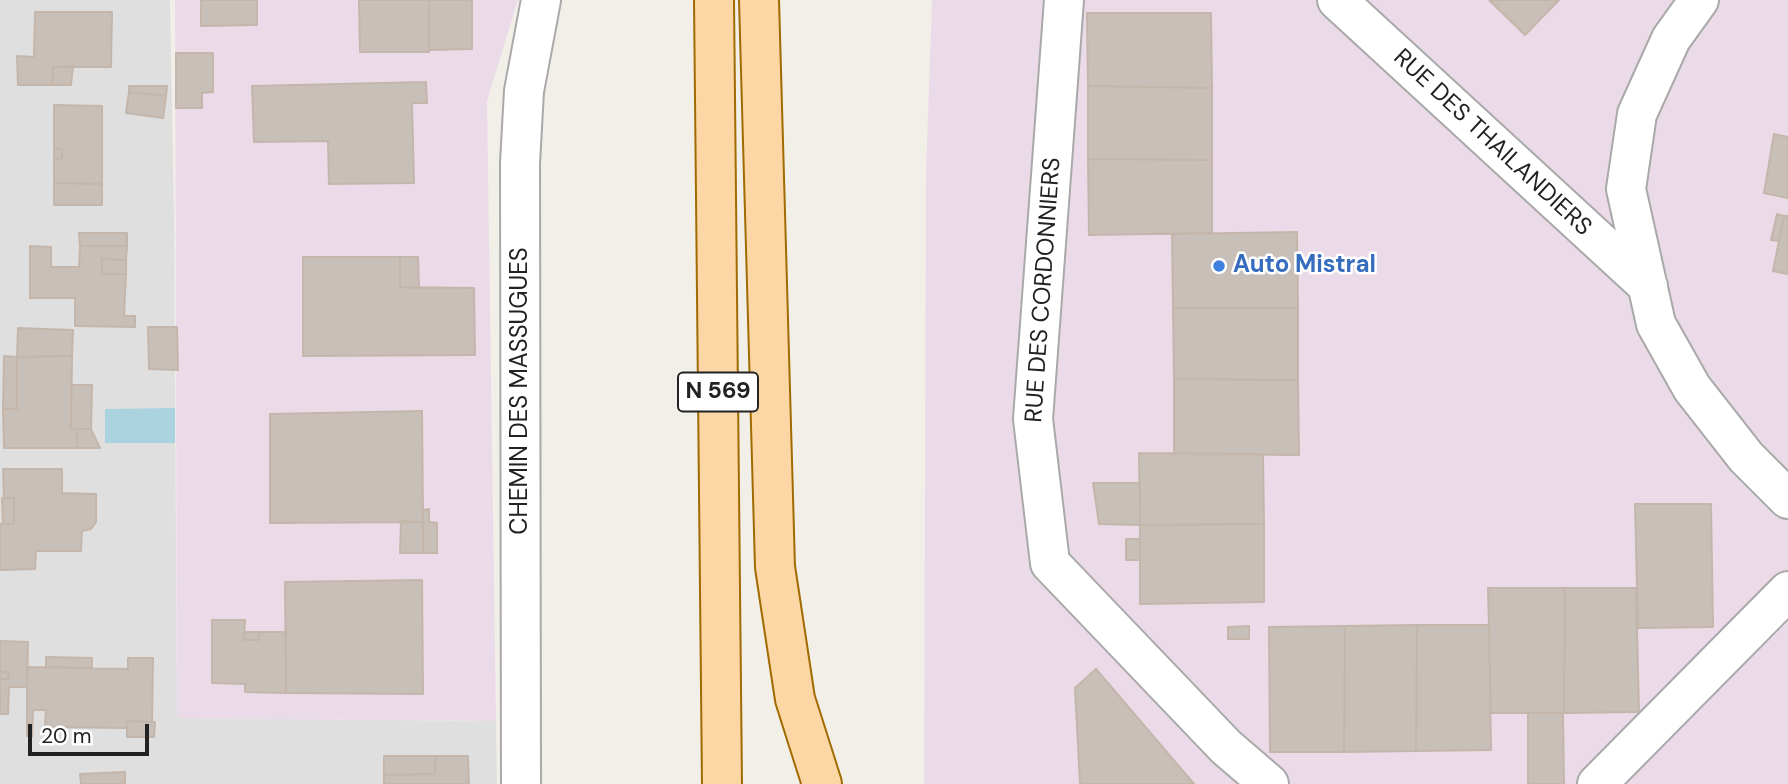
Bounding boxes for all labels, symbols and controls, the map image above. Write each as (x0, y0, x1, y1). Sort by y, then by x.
street label: RUE DES THAILANDIERS (1387, 44, 1597, 242)
street label: RUE DES CORDONNIERS (1020, 156, 1068, 424)
street label: CHEMIN DES MASSUGUES (507, 247, 535, 535)
place label: Auto Mistral (1233, 252, 1376, 280)
marker: Auto Mistral (1211, 258, 1227, 274)
road number: N 569 (678, 372, 758, 412)
scale bar (32, 710, 152, 754)
text: 20 m (41, 722, 92, 750)

